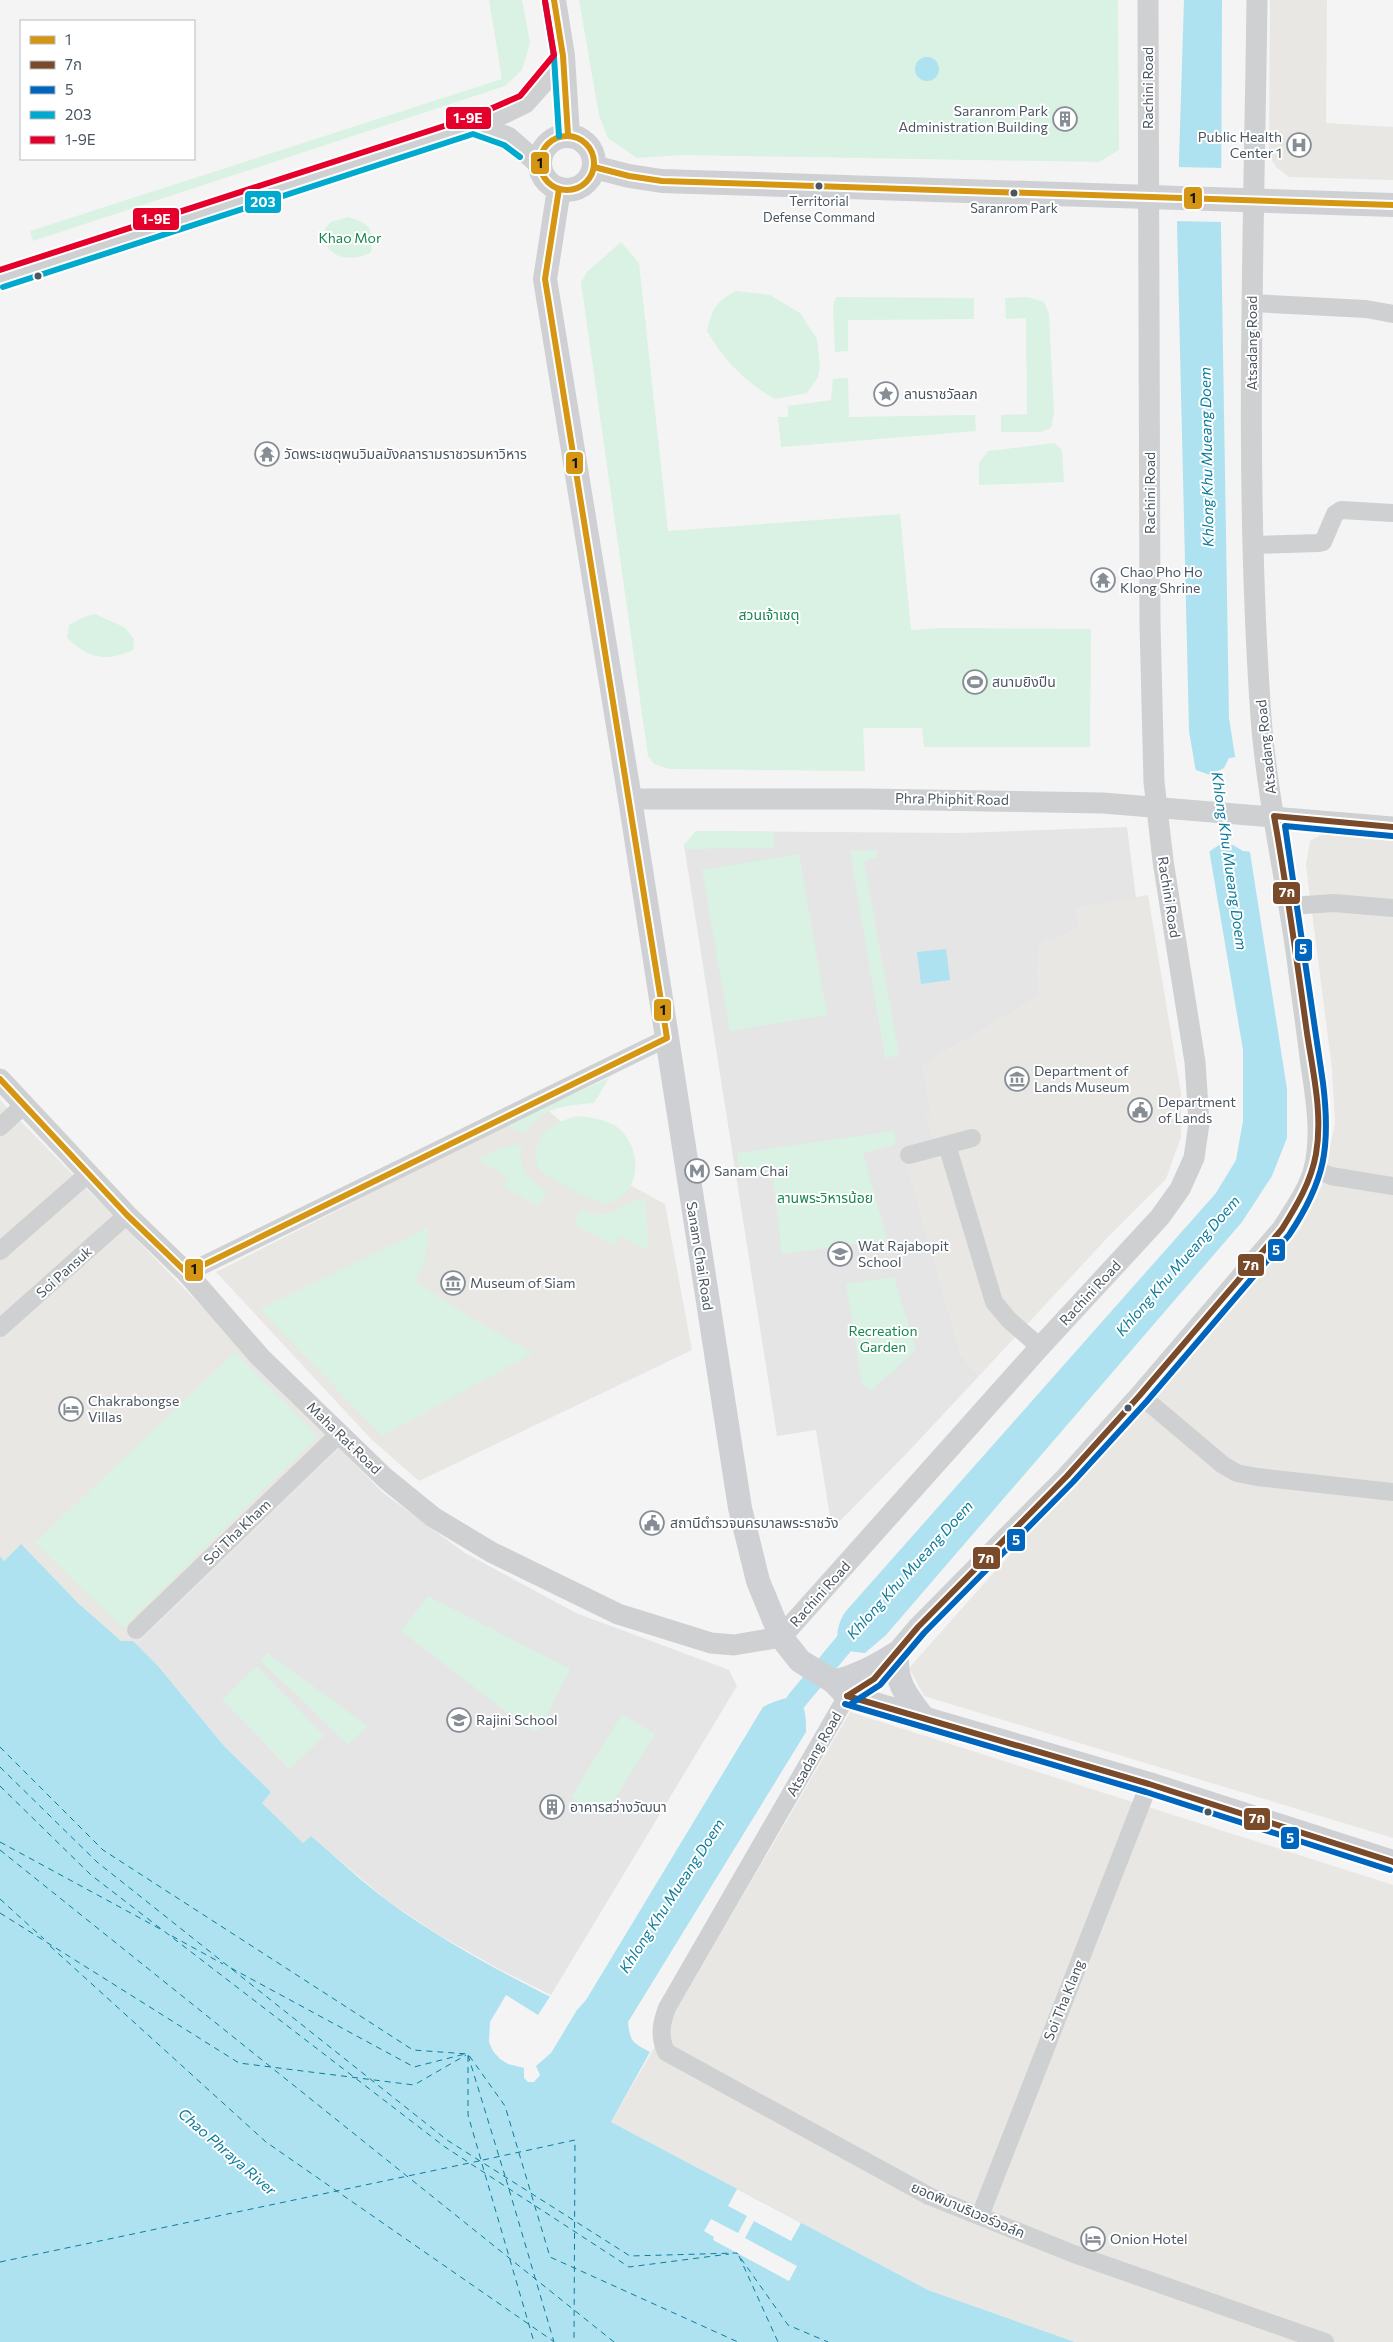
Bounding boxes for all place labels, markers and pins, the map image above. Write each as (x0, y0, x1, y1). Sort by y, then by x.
place label: Saranrom Park Administration Building (899, 102, 1048, 135)
building icon: Saranrom Park Administration Building (1052, 106, 1078, 132)
place label: Public Health Center 1 (1198, 128, 1282, 161)
hospital icon: Public Health Center 1 (1286, 132, 1312, 158)
marker: Territorial Defense Command (814, 181, 824, 191)
marker: Saranrom Park (1009, 188, 1019, 198)
place label: Territorial Defense Command (763, 193, 875, 225)
place label: Saranrom Park (970, 200, 1058, 216)
unlabelled marker (33, 271, 43, 281)
place icon: ลานราชวัลลภ (873, 381, 899, 407)
place label: ลานราชวัลลภ (904, 385, 978, 402)
temple icon: วัดพระเชตุพนวิมลมังคลารามราชวรมหาวิหาร (254, 441, 280, 467)
place label: วัดพระเชตุพนวิมลมังคลารามราชวรมหาวิหาร (284, 445, 527, 463)
place label: Chao Pho Ho Klong Shrine (1120, 563, 1203, 596)
temple icon: Chao Pho Ho Klong Shrine (1090, 567, 1116, 593)
sports icon: สนามยิงปืน (962, 669, 988, 695)
place label: สนามยิงปืน (992, 673, 1056, 690)
place label: Department of Lands Museum (1034, 1062, 1129, 1095)
museum icon: Department of Lands Museum (1004, 1066, 1030, 1092)
place label: Department of Lands (1158, 1093, 1236, 1126)
public building icon: Department of Lands (1127, 1097, 1153, 1123)
metro station icon: Sanam Chai (684, 1158, 710, 1184)
place label: Sanam Chai (714, 1162, 788, 1179)
place label: Wat Rajabopit School (858, 1237, 949, 1270)
school or university icon: Wat Rajabopit School (827, 1241, 853, 1267)
museum icon: Museum of Siam (440, 1270, 466, 1296)
place label: Museum of Siam (470, 1274, 575, 1291)
place label: Chakrabongse Villas (88, 1392, 179, 1425)
hotel icon: Chakrabongse Villas (58, 1396, 84, 1422)
unlabelled marker (1123, 1403, 1133, 1413)
public building icon: สถานีตำรวจนครบาลพระราชวัง (639, 1510, 665, 1536)
place label: สถานีตำรวจนครบาลพระราชวัง (670, 1514, 839, 1531)
school or university icon: Rajini School (446, 1707, 472, 1733)
place label: Rajini School (476, 1711, 558, 1728)
building icon: อาคารสว่างวัฒนา (539, 1794, 565, 1820)
place label: อาคารสว่างวัฒนา (570, 1798, 667, 1815)
unlabelled marker (1203, 1807, 1213, 1817)
hotel icon: Onion Hotel (1080, 2226, 1106, 2252)
place label: Onion Hotel (1110, 2230, 1187, 2247)

